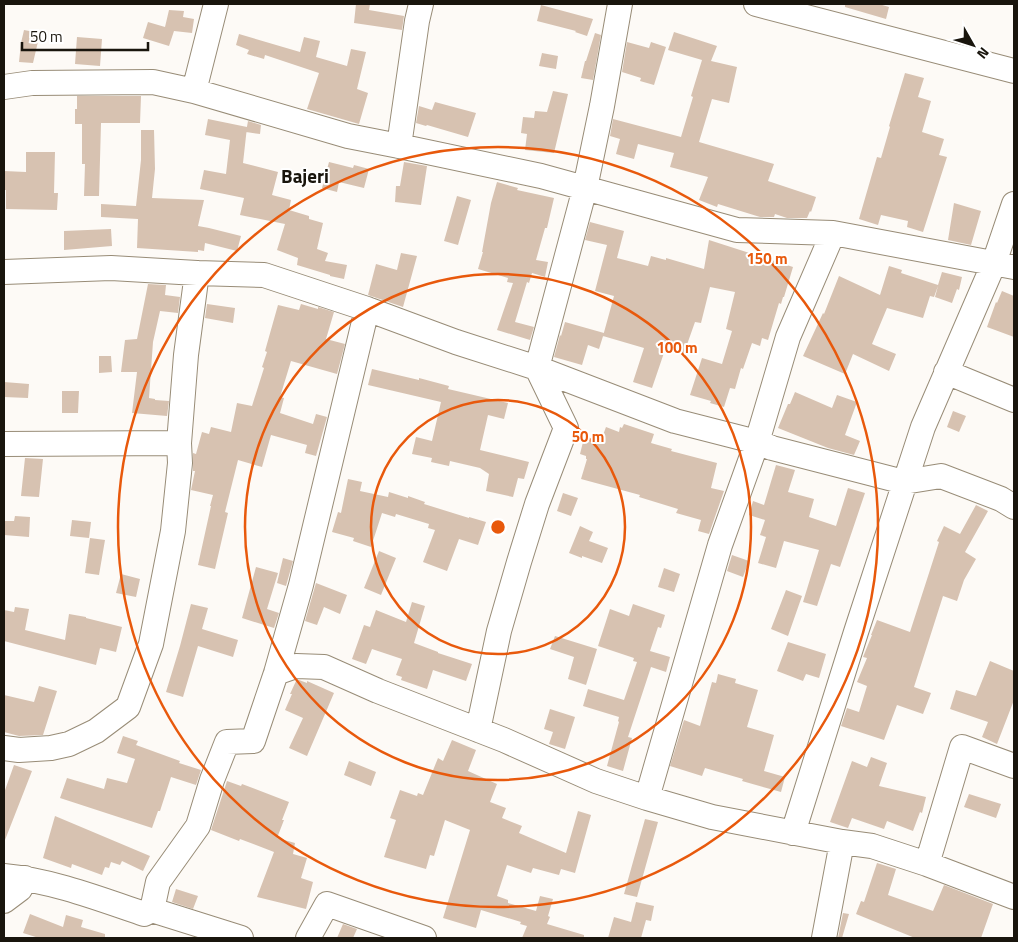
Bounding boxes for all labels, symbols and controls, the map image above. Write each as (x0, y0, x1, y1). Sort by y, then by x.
scale bar (22, 20, 149, 52)
north arrow (948, 20, 998, 70)
text: 50 m (30, 25, 63, 48)
text: N (972, 43, 995, 64)
district label: Bajeri (281, 161, 329, 190)
text: 150 m (746, 247, 788, 270)
text: 100 m (656, 336, 698, 359)
text: 50 m (572, 425, 604, 448)
centre of rings (489, 518, 507, 536)

